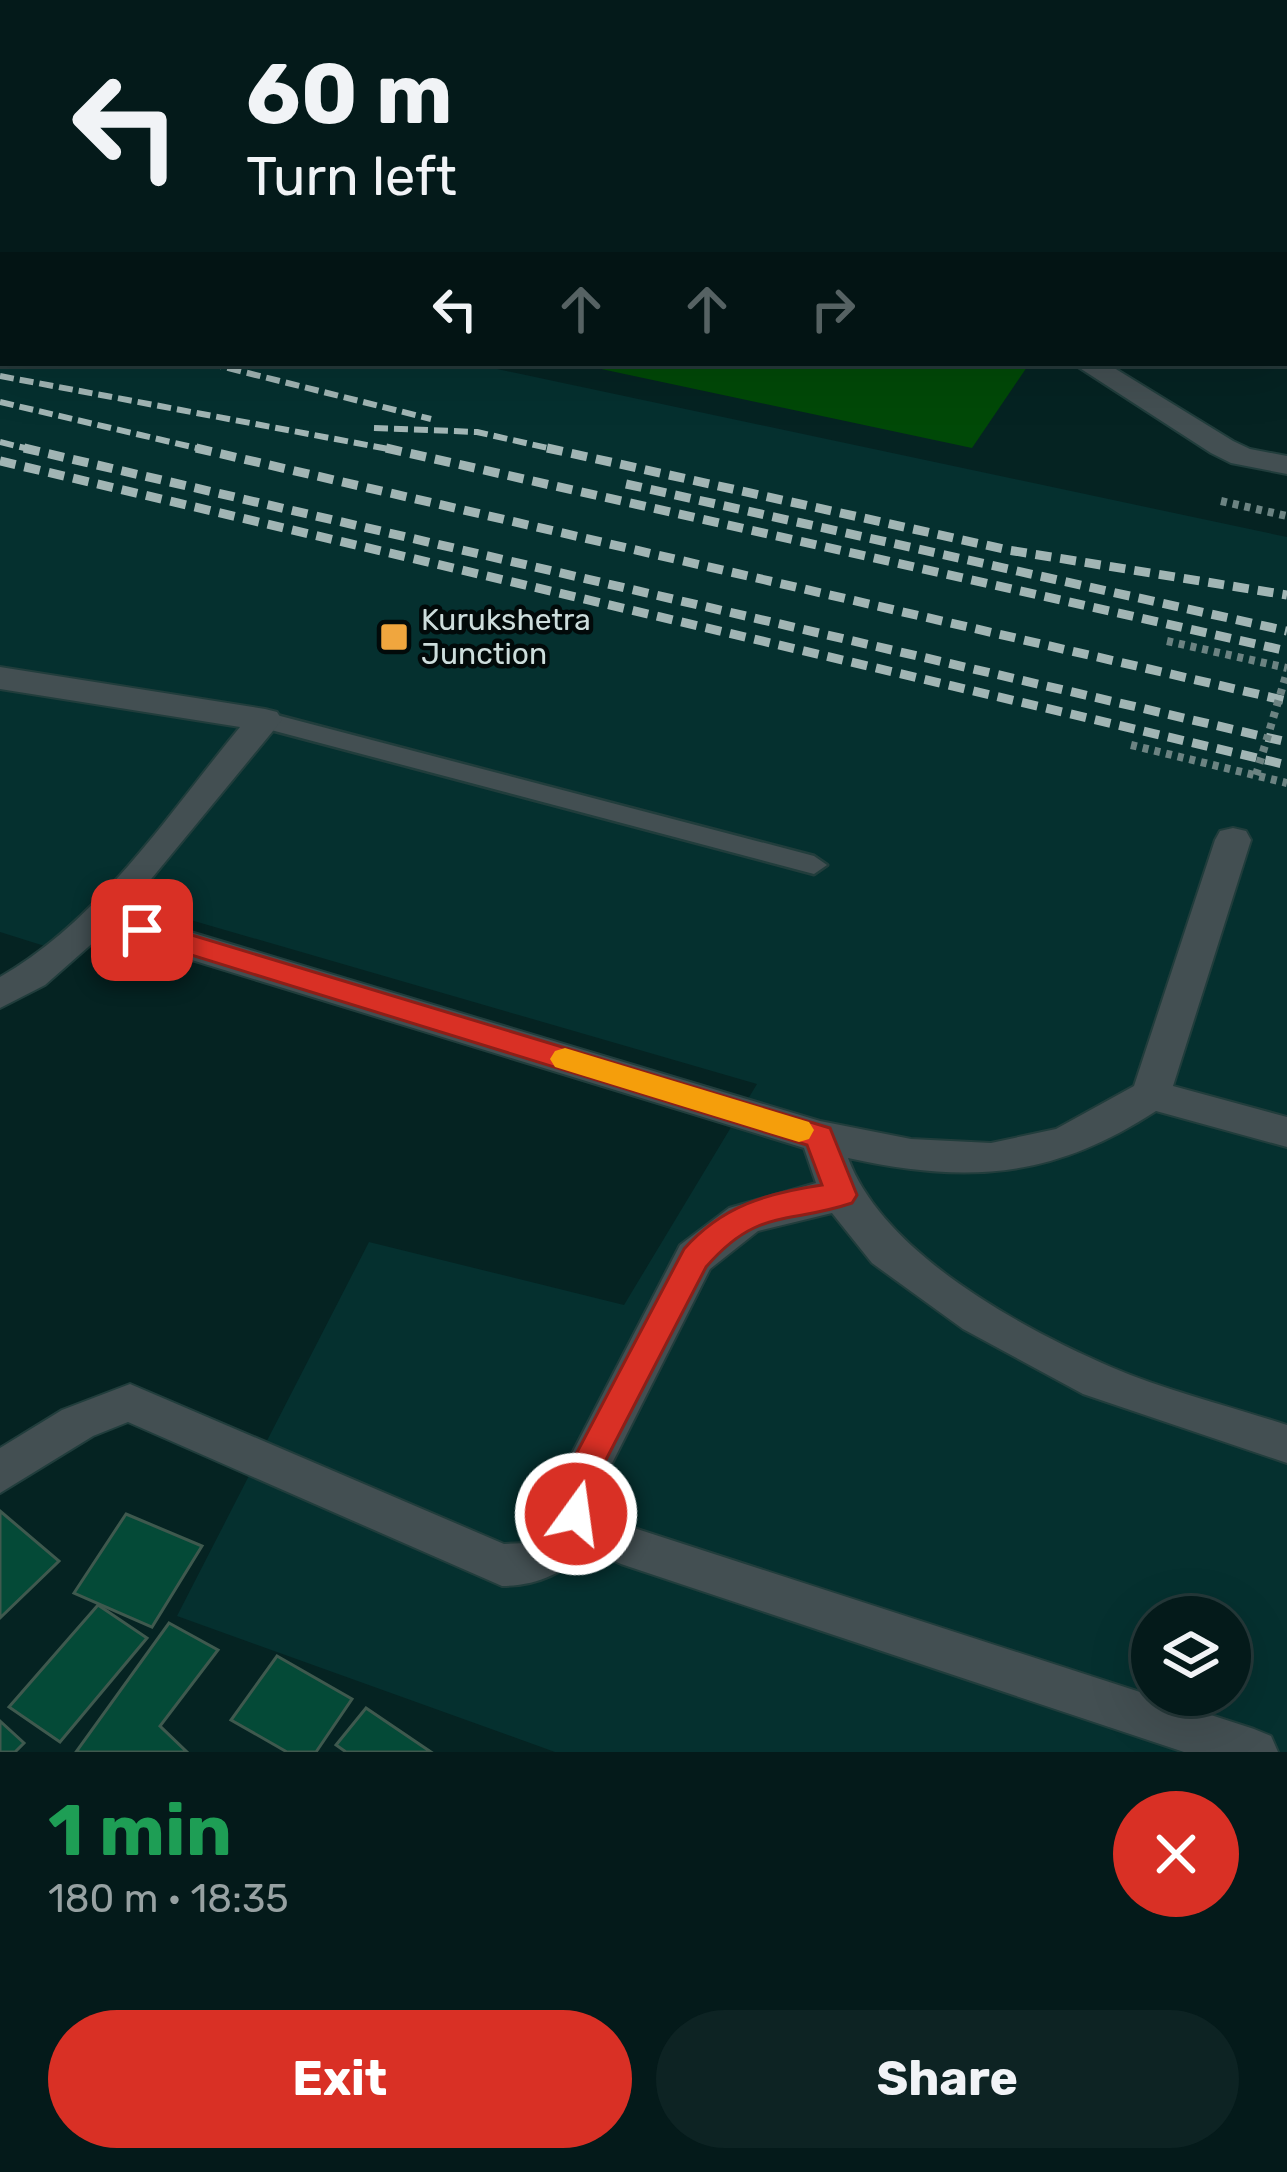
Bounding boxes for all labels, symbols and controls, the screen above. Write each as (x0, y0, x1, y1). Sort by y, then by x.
text: 60 m (246, 44, 453, 144)
icon: left (48, 48, 204, 204)
text: Turn left (246, 145, 457, 209)
icon: left (422, 276, 488, 342)
icon: ahead (548, 276, 614, 342)
icon: ahead (674, 276, 740, 342)
icon: right (800, 276, 866, 342)
place label: Kurukshetra Junction (421, 602, 591, 672)
marker: Kurukshetra Junction (378, 621, 410, 653)
pin (91, 879, 193, 981)
icon: arrive (109, 897, 175, 963)
position arrow (513, 1451, 639, 1577)
map controls (1131, 1596, 1251, 1716)
button: layers (1131, 1596, 1251, 1716)
text: 1 min (48, 1788, 232, 1873)
button: close (1113, 1791, 1239, 1917)
text: 180 m · 18:35 (48, 1876, 289, 1922)
button: Exit (48, 2010, 632, 2148)
button: Share (656, 2010, 1239, 2148)

